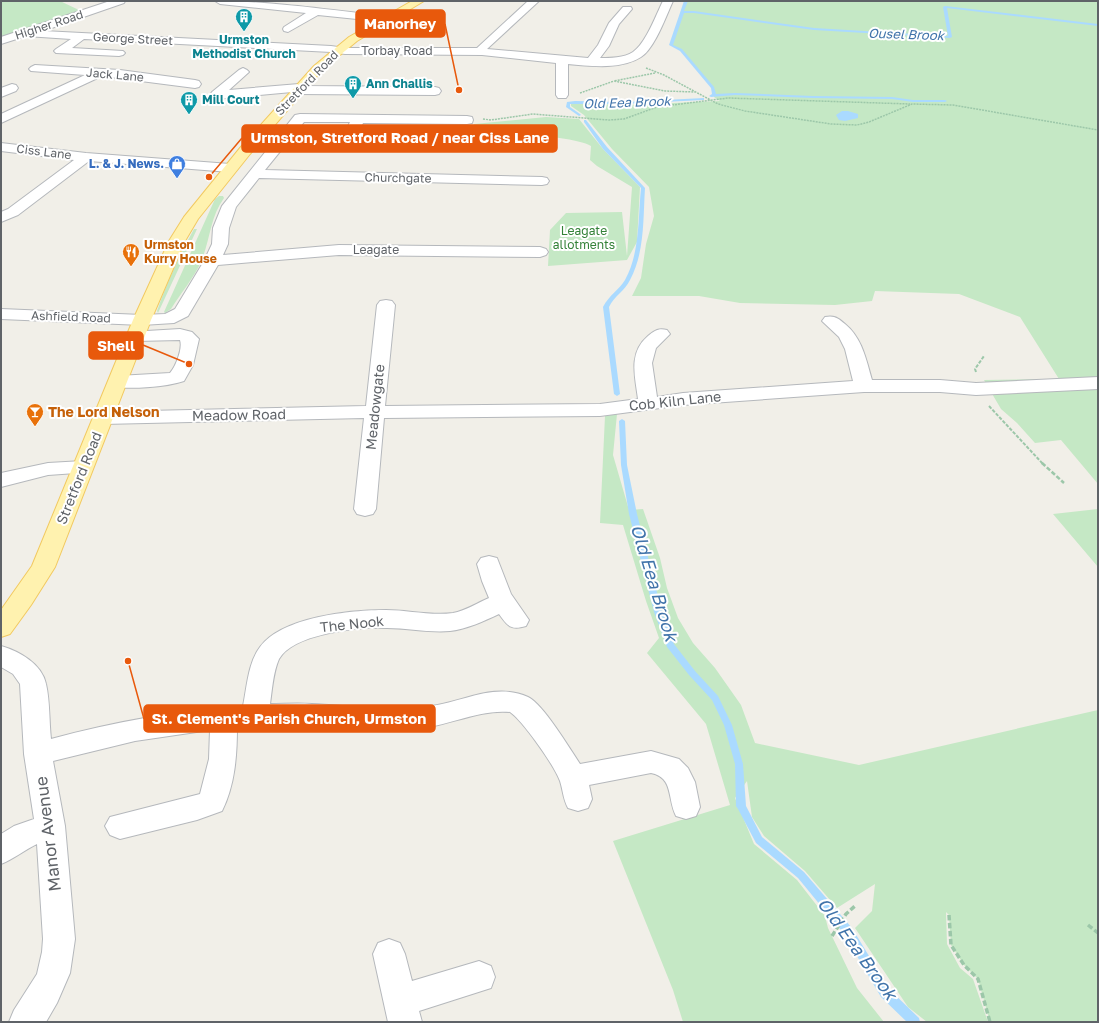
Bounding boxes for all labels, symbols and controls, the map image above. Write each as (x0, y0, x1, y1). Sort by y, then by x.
street label: Higher Road (13, 6, 85, 43)
building icon: Urmston Methodist Church (234, 7, 254, 32)
callout: Manorhey (356, 10, 445, 37)
text: Manorhey (364, 14, 436, 32)
water label: Ousel Brook (868, 25, 946, 43)
street label: George Street (93, 29, 174, 48)
place label: Urmston Methodist Church (192, 32, 296, 61)
street label: Torbay Road (361, 43, 433, 58)
street label: Stretford Road (272, 47, 341, 118)
street label: Jack Lane (86, 65, 145, 84)
building icon: Ann Challis (343, 74, 363, 99)
place label: Ann Challis (366, 76, 433, 91)
building icon: Mill Court (179, 90, 199, 115)
place label: Mill Court (202, 92, 260, 107)
water label: Old Eea Brook (583, 92, 673, 112)
callout: Urmston, Stretford Road / near Ciss Lane (242, 125, 557, 152)
text: Urmston, Stretford Road / near Ciss Lane (251, 128, 550, 146)
street label: Ciss Lane (16, 141, 72, 162)
shop icon: L. & J. News. (167, 154, 187, 179)
place label: L. & J. News. (89, 156, 164, 171)
street label: Churchgate (364, 169, 432, 186)
park label: Leagate allotments (553, 223, 615, 252)
place label: Urmston Kurry House (144, 237, 217, 266)
restaurant icon: Urmston Kurry House (121, 242, 141, 267)
street label: Leagate (353, 242, 399, 257)
street label: Ashfield Road (31, 308, 111, 325)
callout: Shell (89, 332, 143, 359)
text: Shell (97, 336, 135, 354)
street label: Meadowgate (362, 363, 387, 451)
street label: Cob Kiln Lane (628, 387, 722, 414)
bar icon: The Lord Nelson (25, 402, 45, 427)
place label: The Lord Nelson (48, 403, 159, 420)
street label: Meadow Road (192, 405, 286, 424)
street label: Stretford Road (52, 429, 105, 527)
water label: Old Eea Brook (627, 522, 684, 646)
street label: The Nook (319, 612, 385, 635)
callout: St. Clement's Parish Church, Urmston (144, 705, 435, 732)
text: St. Clement's Parish Church, Urmston (152, 709, 426, 727)
street label: Manor Avenue (30, 775, 65, 893)
water label: Old Eea Brook (813, 893, 903, 1005)

